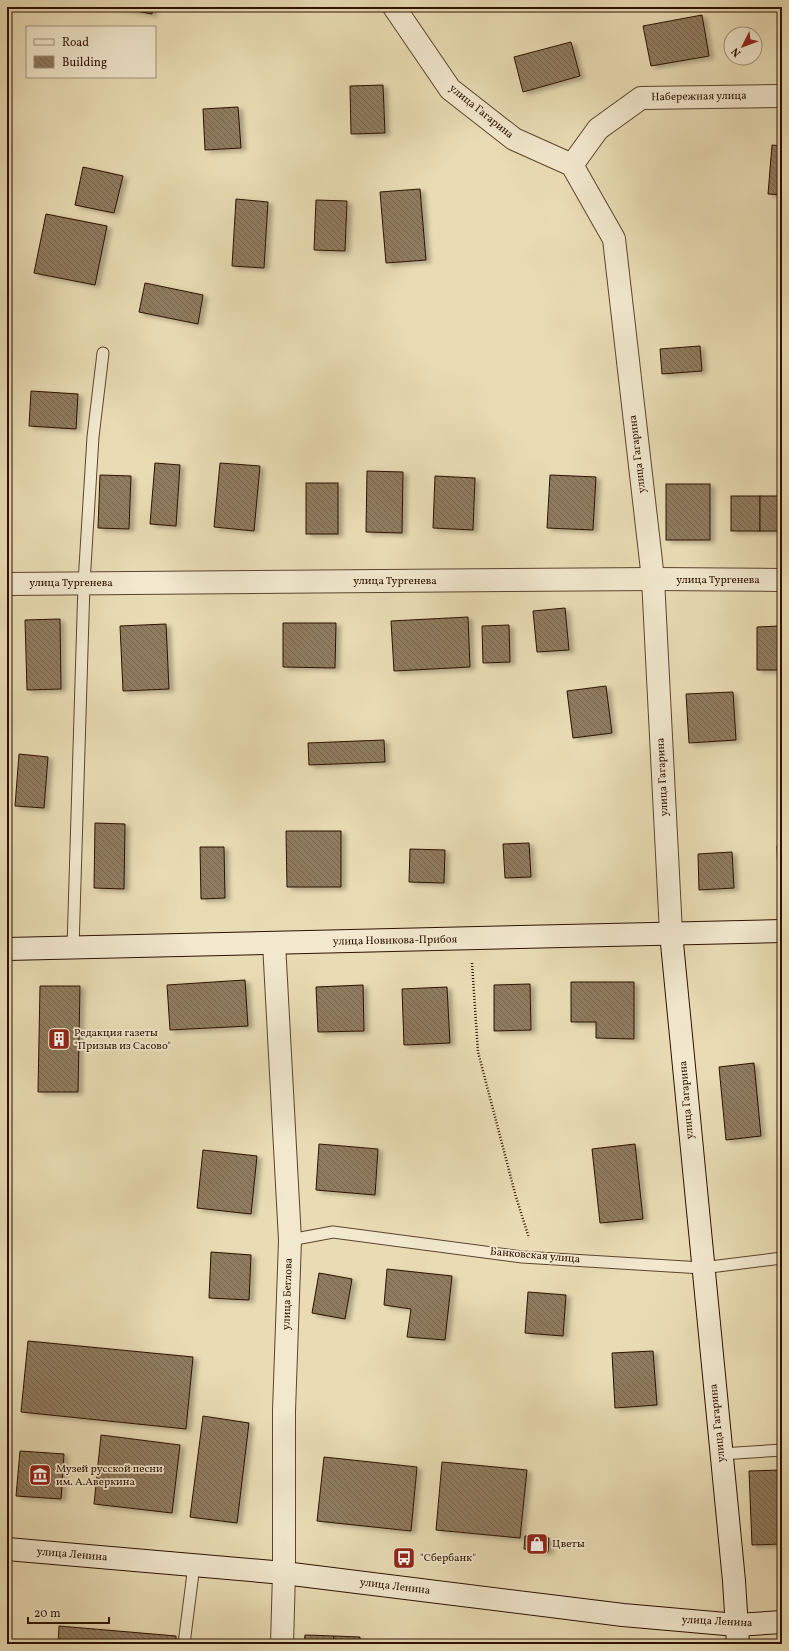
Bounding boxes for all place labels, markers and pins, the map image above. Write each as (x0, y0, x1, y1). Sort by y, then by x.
building icon: Редакция газеты "Призыв из Сасово" (46, 1026, 72, 1052)
place label: Редакция газеты "Призыв из Сасово" (74, 1026, 171, 1054)
museum icon: Музей русской песни им. А.Аверкина (27, 1462, 53, 1488)
place label: Музей русской песни им. А.Аверкина (56, 1462, 163, 1490)
shop icon: Цветы (524, 1531, 550, 1557)
place label: Цветы (552, 1537, 585, 1552)
bus stop icon: "Сбербанк" (391, 1545, 417, 1571)
place label: "Сбербанк" (420, 1551, 476, 1566)

